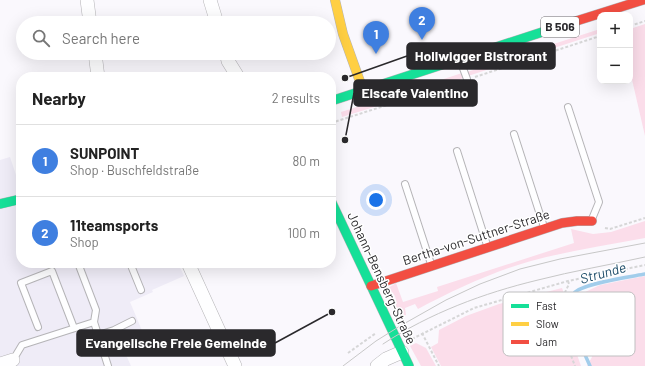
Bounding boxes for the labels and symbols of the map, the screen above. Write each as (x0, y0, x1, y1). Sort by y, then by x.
pin: 2 (409, 7, 435, 40)
road number: B 506 (541, 17, 579, 37)
pin: 1 (363, 21, 389, 54)
callout: Hollwigger Bistrorant (407, 43, 555, 69)
text: Hollwigger Bistrorant (415, 47, 547, 64)
callout: Eiscafe Valentino (354, 80, 477, 106)
text: Eiscafe Valentino (361, 84, 469, 101)
your location (366, 190, 386, 210)
street label: Bertha-von-Suttner-Straße (400, 206, 552, 268)
street label: Johann-Bensberg-Straße (344, 209, 420, 347)
water label: Strunde (578, 258, 628, 287)
legend (503, 292, 635, 356)
text: Fast (536, 299, 557, 312)
text: Slow (536, 317, 559, 330)
callout: Evangelische Freie Gemeinde (77, 330, 275, 356)
text: Evangelische Freie Gemeinde (85, 334, 267, 351)
text: Jam (536, 335, 557, 348)

